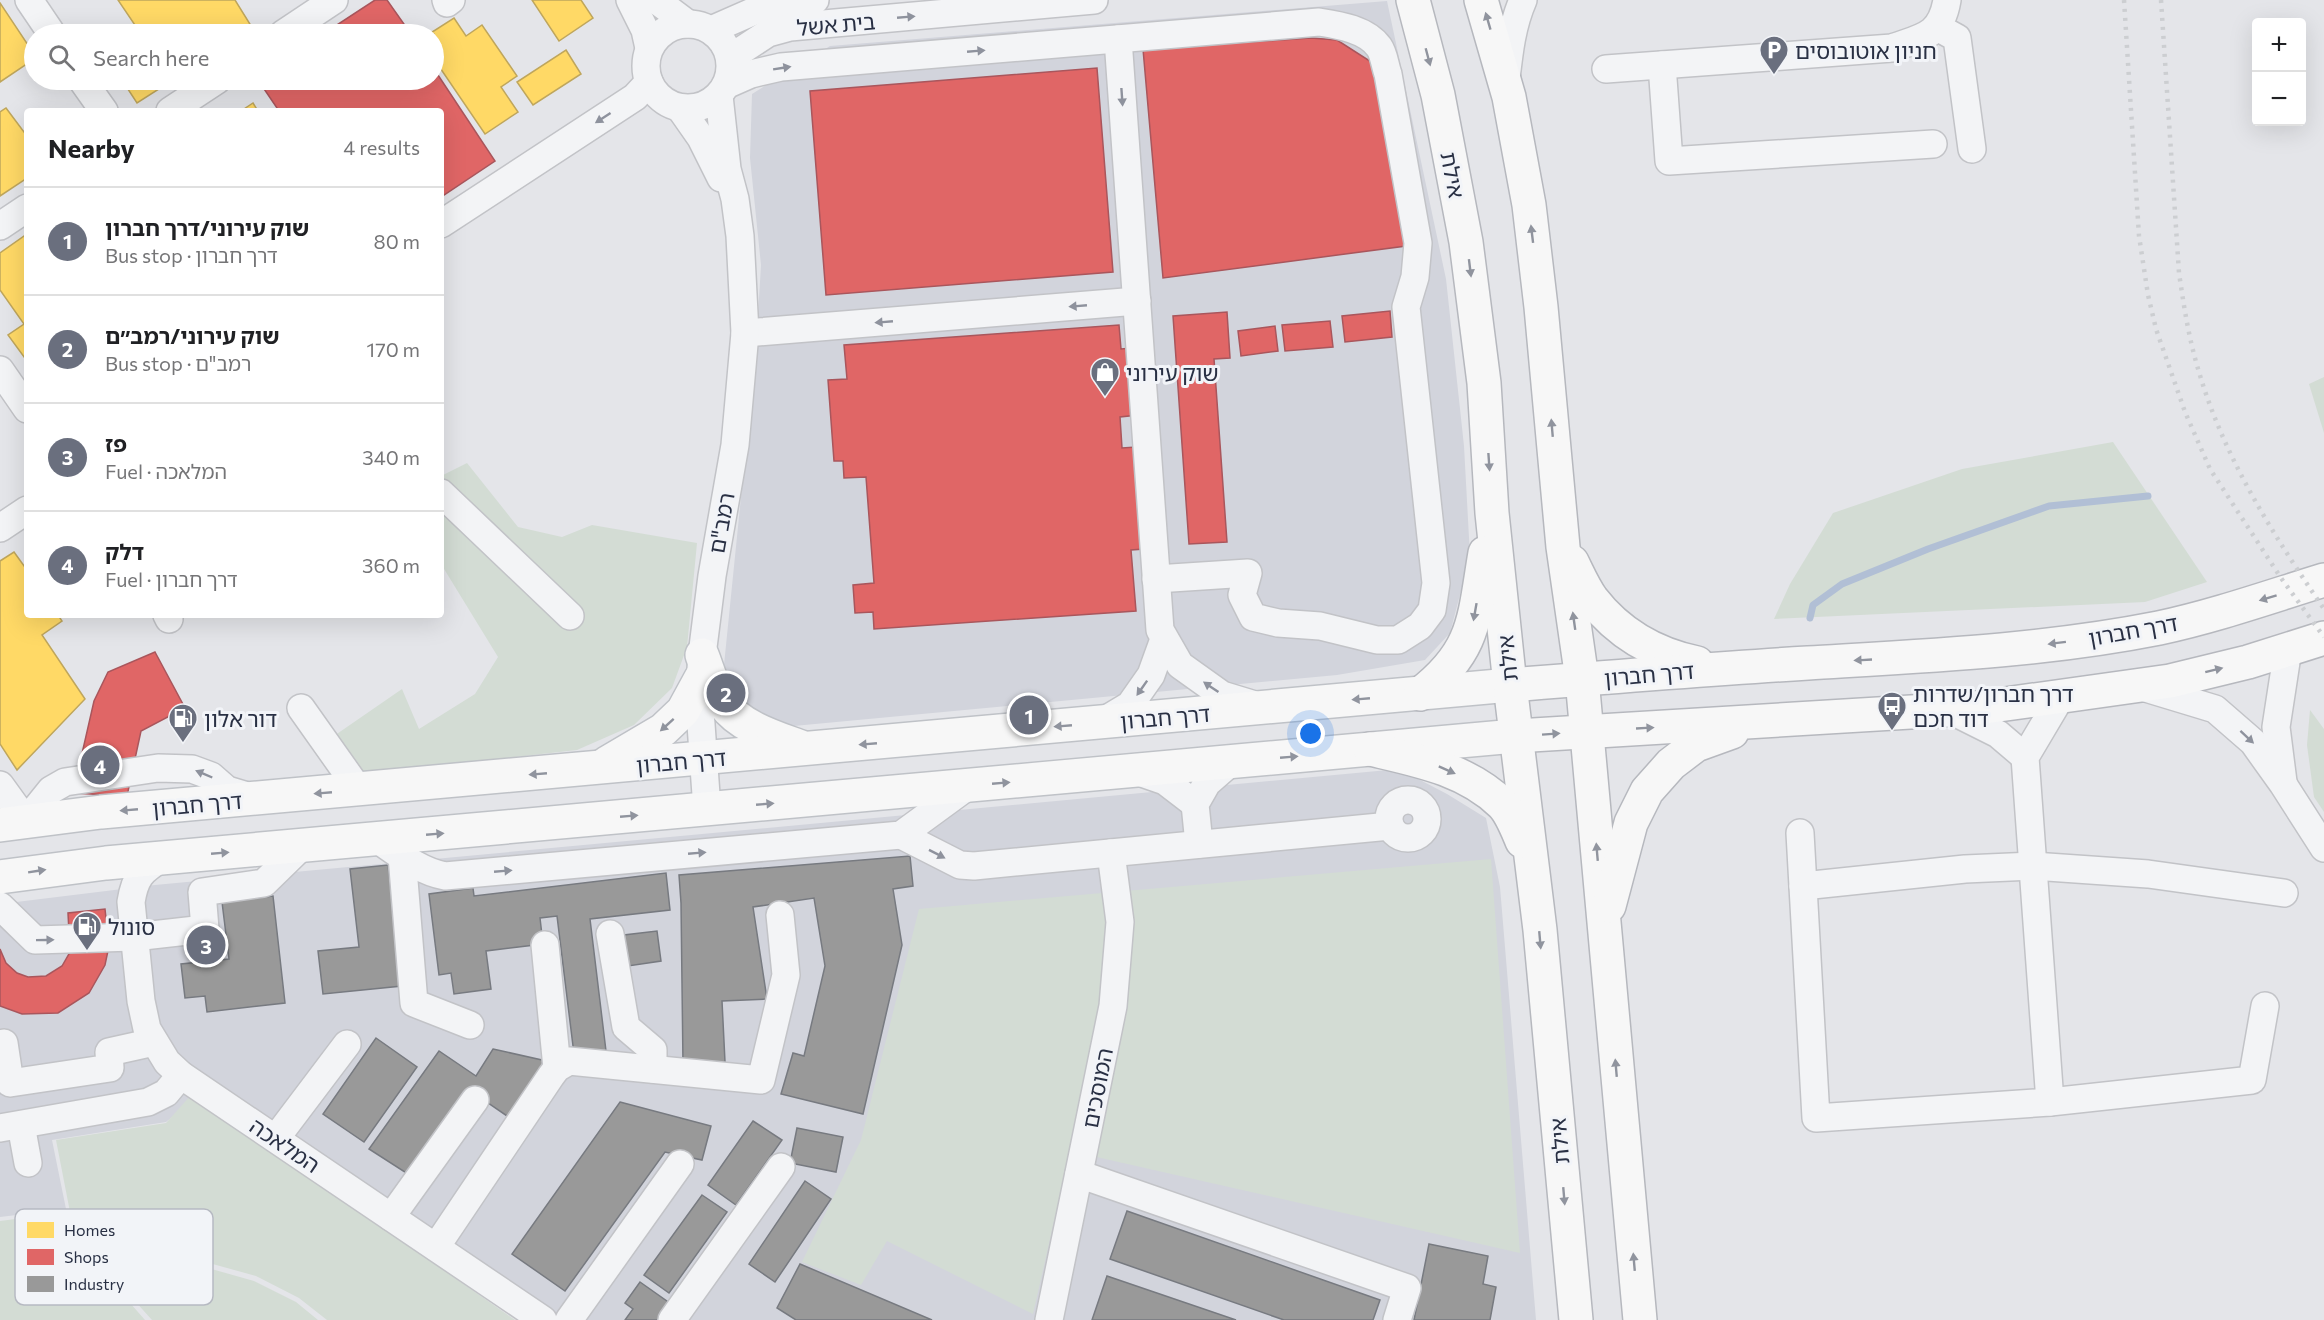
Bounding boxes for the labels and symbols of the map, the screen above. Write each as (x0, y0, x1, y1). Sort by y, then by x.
street label: בית אשל (796, 7, 876, 41)
one-way arrow (896, 12, 915, 22)
one-way arrow (1483, 12, 1492, 30)
parking icon: חניון אוטובוסים (1758, 34, 1790, 76)
place label: חניון אוטובוסים (1795, 37, 1937, 64)
one-way arrow (967, 46, 986, 56)
one-way arrow (1423, 47, 1433, 66)
one-way arrow (773, 63, 792, 72)
one-way arrow (1118, 88, 1127, 107)
one-way arrow (595, 112, 611, 124)
street label: אילת (1435, 150, 1471, 200)
one-way arrow (1527, 224, 1537, 243)
one-way arrow (1465, 259, 1474, 278)
one-way arrow (1069, 301, 1088, 311)
one-way arrow (874, 317, 893, 327)
shop icon: שוק עירוני (1089, 356, 1121, 398)
place label: שוק עירוני (1126, 359, 1218, 386)
one-way arrow (1547, 418, 1557, 437)
one-way arrow (1484, 453, 1493, 472)
street label: רמב"ם (702, 490, 740, 556)
one-way arrow (2259, 594, 2277, 603)
one-way arrow (1470, 602, 1479, 621)
street label: דרך חברון (2086, 609, 2180, 651)
one-way arrow (1569, 612, 1578, 631)
street label: אילת (1491, 633, 1523, 682)
one-way arrow (2048, 638, 2067, 647)
one-way arrow (1854, 655, 1873, 665)
street label: דרך חברון (1603, 657, 1695, 691)
one-way arrow (2204, 665, 2223, 675)
pin: 2 (706, 670, 746, 716)
one-way arrow (1136, 680, 1148, 696)
place label: דרך חברון/שדרות דוד חכם (1913, 680, 2074, 732)
one-way arrow (1203, 681, 1219, 693)
bus stop icon: דרך חברון/שדרות דוד חכם (1876, 690, 1908, 732)
pin: 1 (1010, 692, 1048, 738)
one-way arrow (1352, 694, 1371, 704)
street label: דרך חברון (1119, 700, 1211, 734)
fuel station icon: דור אלון (167, 702, 199, 744)
place label: דור אלון (204, 705, 277, 732)
one-way arrow (660, 718, 675, 732)
your location (1296, 719, 1325, 748)
one-way arrow (1053, 721, 1072, 731)
one-way arrow (1635, 724, 1654, 733)
one-way arrow (1541, 729, 1560, 739)
one-way arrow (2239, 730, 2254, 744)
one-way arrow (859, 739, 878, 749)
pin: 4 (80, 742, 120, 788)
street label: דרך חברון (635, 744, 727, 778)
one-way arrow (1280, 752, 1299, 762)
one-way arrow (1438, 765, 1455, 774)
one-way arrow (195, 769, 212, 778)
one-way arrow (529, 769, 548, 779)
one-way arrow (992, 778, 1011, 788)
street label: דרך חברון (151, 787, 243, 821)
one-way arrow (314, 788, 333, 798)
one-way arrow (756, 799, 775, 809)
one-way arrow (119, 805, 138, 815)
one-way arrow (620, 811, 639, 821)
one-way arrow (426, 829, 445, 839)
one-way arrow (1592, 843, 1602, 862)
one-way arrow (211, 848, 230, 858)
one-way arrow (688, 848, 707, 858)
one-way arrow (928, 849, 945, 858)
one-way arrow (28, 866, 47, 875)
one-way arrow (494, 866, 513, 876)
fuel station icon: סונול (71, 910, 103, 952)
place label: סונול (108, 913, 155, 940)
pin: 3 (186, 922, 226, 968)
one-way arrow (1535, 930, 1545, 949)
one-way arrow (35, 935, 54, 944)
street label: המוסכים (1076, 1046, 1118, 1130)
one-way arrow (1611, 1058, 1621, 1077)
street label: המלאכה (245, 1112, 325, 1178)
street label: אילת (1544, 1117, 1574, 1165)
one-way arrow (1559, 1187, 1569, 1206)
legend (15, 1209, 213, 1305)
text: Homes (64, 1220, 115, 1239)
text: Shops (64, 1247, 109, 1266)
one-way arrow (1629, 1252, 1639, 1271)
text: Industry (64, 1274, 124, 1293)

